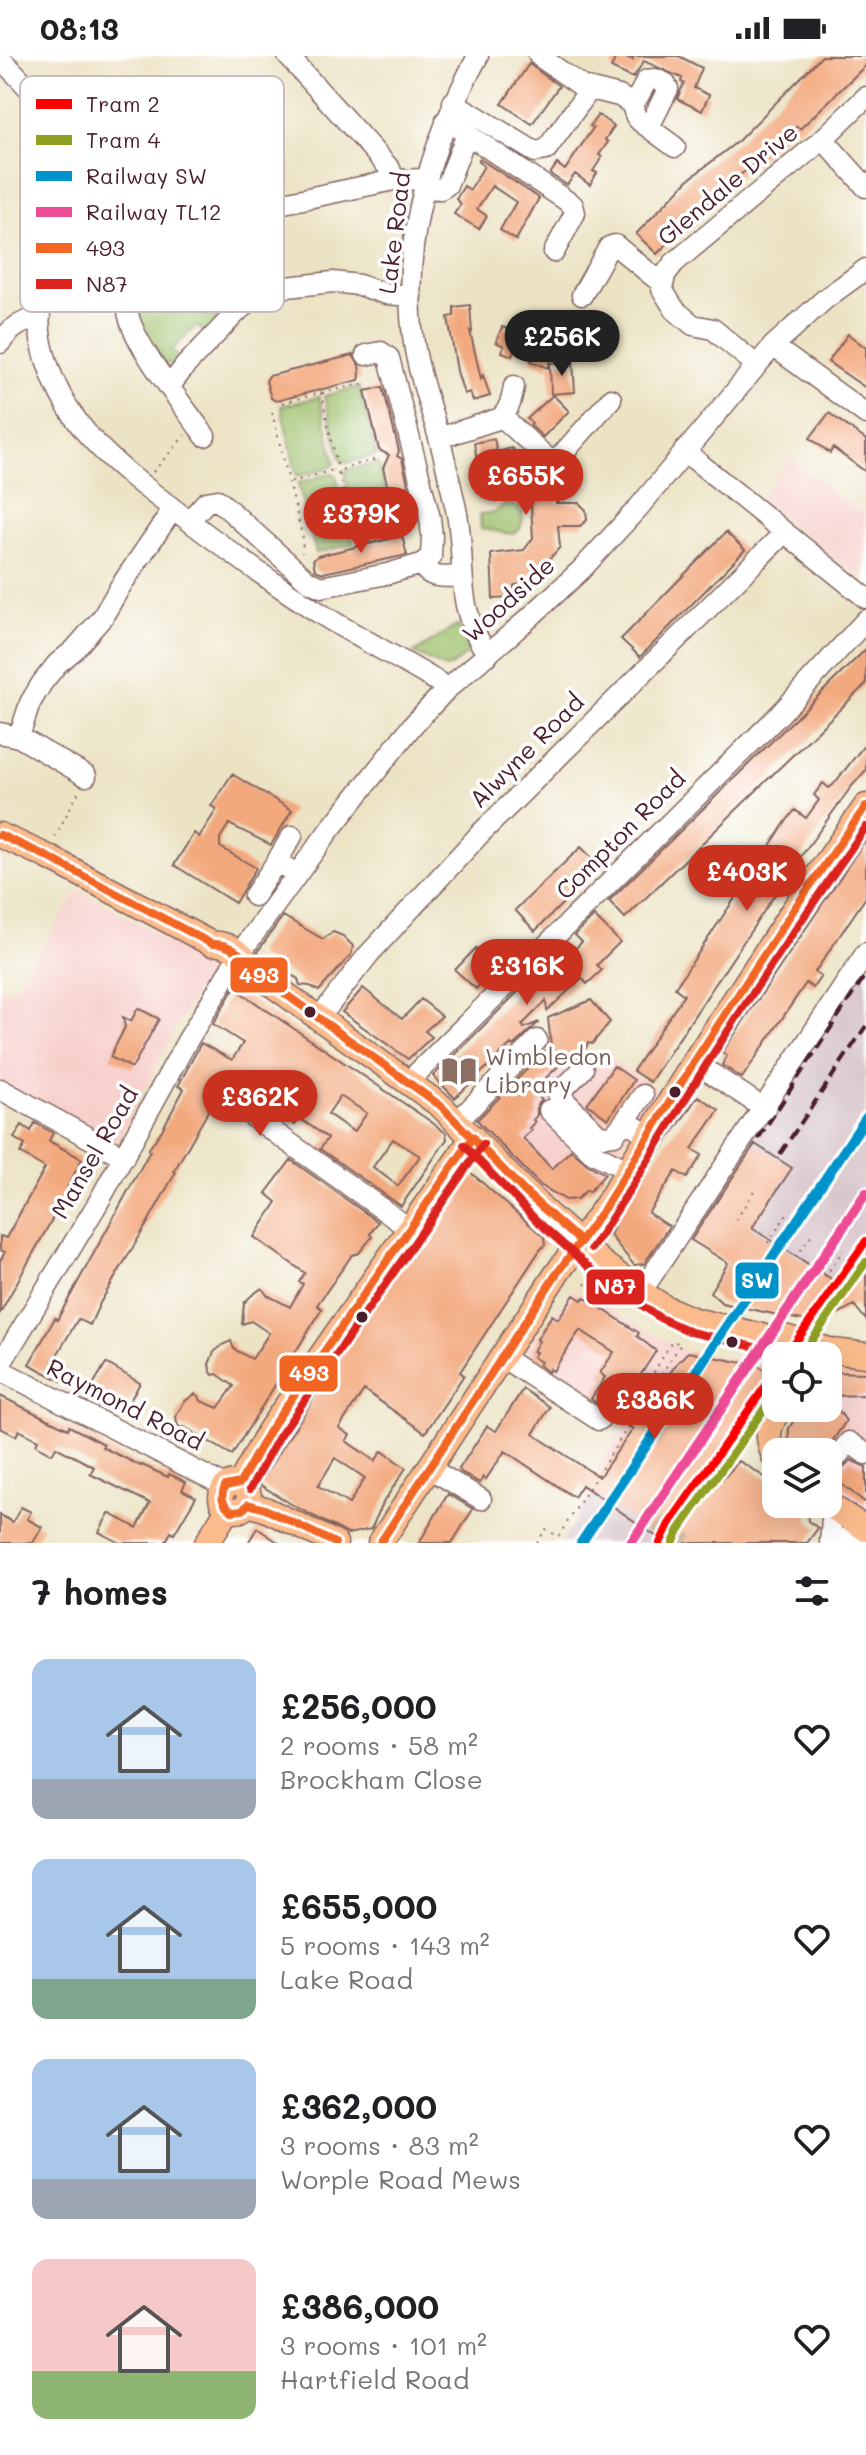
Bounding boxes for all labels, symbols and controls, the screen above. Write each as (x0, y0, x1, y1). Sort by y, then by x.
text: 08:13 (40, 8, 119, 48)
legend (20, 76, 284, 312)
text: Tram 2 (86, 89, 160, 118)
street label: Glendale Drive (650, 116, 804, 252)
text: Tram 4 (86, 125, 161, 154)
text: Railway SW (86, 161, 207, 190)
street label: Lake Road (371, 170, 416, 296)
text: Railway TL12 (86, 197, 221, 226)
text: 493 (86, 233, 125, 262)
text: N87 (86, 269, 128, 298)
pin: £256K (506, 310, 618, 378)
text: £256K (523, 319, 601, 353)
pin: £655K (470, 449, 582, 517)
text: £655K (486, 458, 566, 492)
pin: £379K (305, 487, 417, 555)
text: £379K (322, 496, 401, 530)
street label: Woodside (455, 549, 561, 648)
street label: Alwyne Road (462, 686, 590, 814)
street label: Compton Road (549, 763, 691, 905)
pin: £403K (691, 845, 803, 913)
text: £403K (706, 854, 788, 888)
pin: £316K (471, 939, 583, 1007)
text: £316K (489, 948, 565, 982)
line badge: 493 (229, 956, 289, 994)
text: 493 (239, 960, 279, 989)
unlabelled marker (302, 1004, 318, 1020)
place label: Wimbledon Library (485, 1040, 611, 1099)
library icon: Wimbledon Library (440, 1052, 478, 1090)
pin: £362K (204, 1070, 316, 1138)
text: £362K (220, 1079, 300, 1113)
street label: Mansel Road (43, 1081, 144, 1224)
unlabelled marker (667, 1084, 683, 1100)
line badge: SW (734, 1261, 780, 1300)
text: SW (741, 1265, 773, 1294)
line badge: N87 (585, 1268, 646, 1306)
text: N87 (594, 1271, 636, 1300)
unlabelled marker (354, 1309, 370, 1325)
unlabelled marker (724, 1334, 740, 1350)
map controls (762, 1342, 842, 1518)
button: locate (762, 1342, 842, 1422)
street label: Raymond Road (42, 1351, 209, 1457)
line badge: 493 (278, 1354, 339, 1393)
text: 493 (289, 1358, 329, 1387)
pin: £386K (599, 1373, 711, 1441)
text: £386K (615, 1382, 695, 1416)
button: layers (762, 1438, 842, 1518)
text: 7 homes (32, 1569, 168, 1614)
icon: filters (790, 1569, 834, 1613)
text: £256,000 (280, 1683, 437, 1728)
icon: home (96, 1691, 192, 1787)
icon: heart (790, 1717, 834, 1761)
text: 2 rooms · 58 m² (280, 1728, 478, 1762)
text: Brockham Close (280, 1762, 483, 1796)
text: £655,000 (280, 1883, 437, 1928)
icon: home (96, 1891, 192, 1987)
icon: heart (790, 1917, 834, 1961)
text: 5 rooms · 143 m² (280, 1928, 490, 1962)
text: Lake Road (280, 1962, 413, 1996)
text: £362,000 (280, 2083, 437, 2128)
icon: home (96, 2091, 192, 2187)
icon: heart (790, 2117, 834, 2161)
text: 3 rooms · 83 m² (280, 2128, 479, 2162)
text: Worple Road Mews (280, 2162, 521, 2196)
text: £386,000 (280, 2283, 439, 2328)
icon: home (96, 2291, 192, 2387)
icon: heart (790, 2317, 834, 2361)
text: 3 rooms · 101 m² (280, 2328, 487, 2362)
text: Hartfield Road (280, 2362, 470, 2396)

